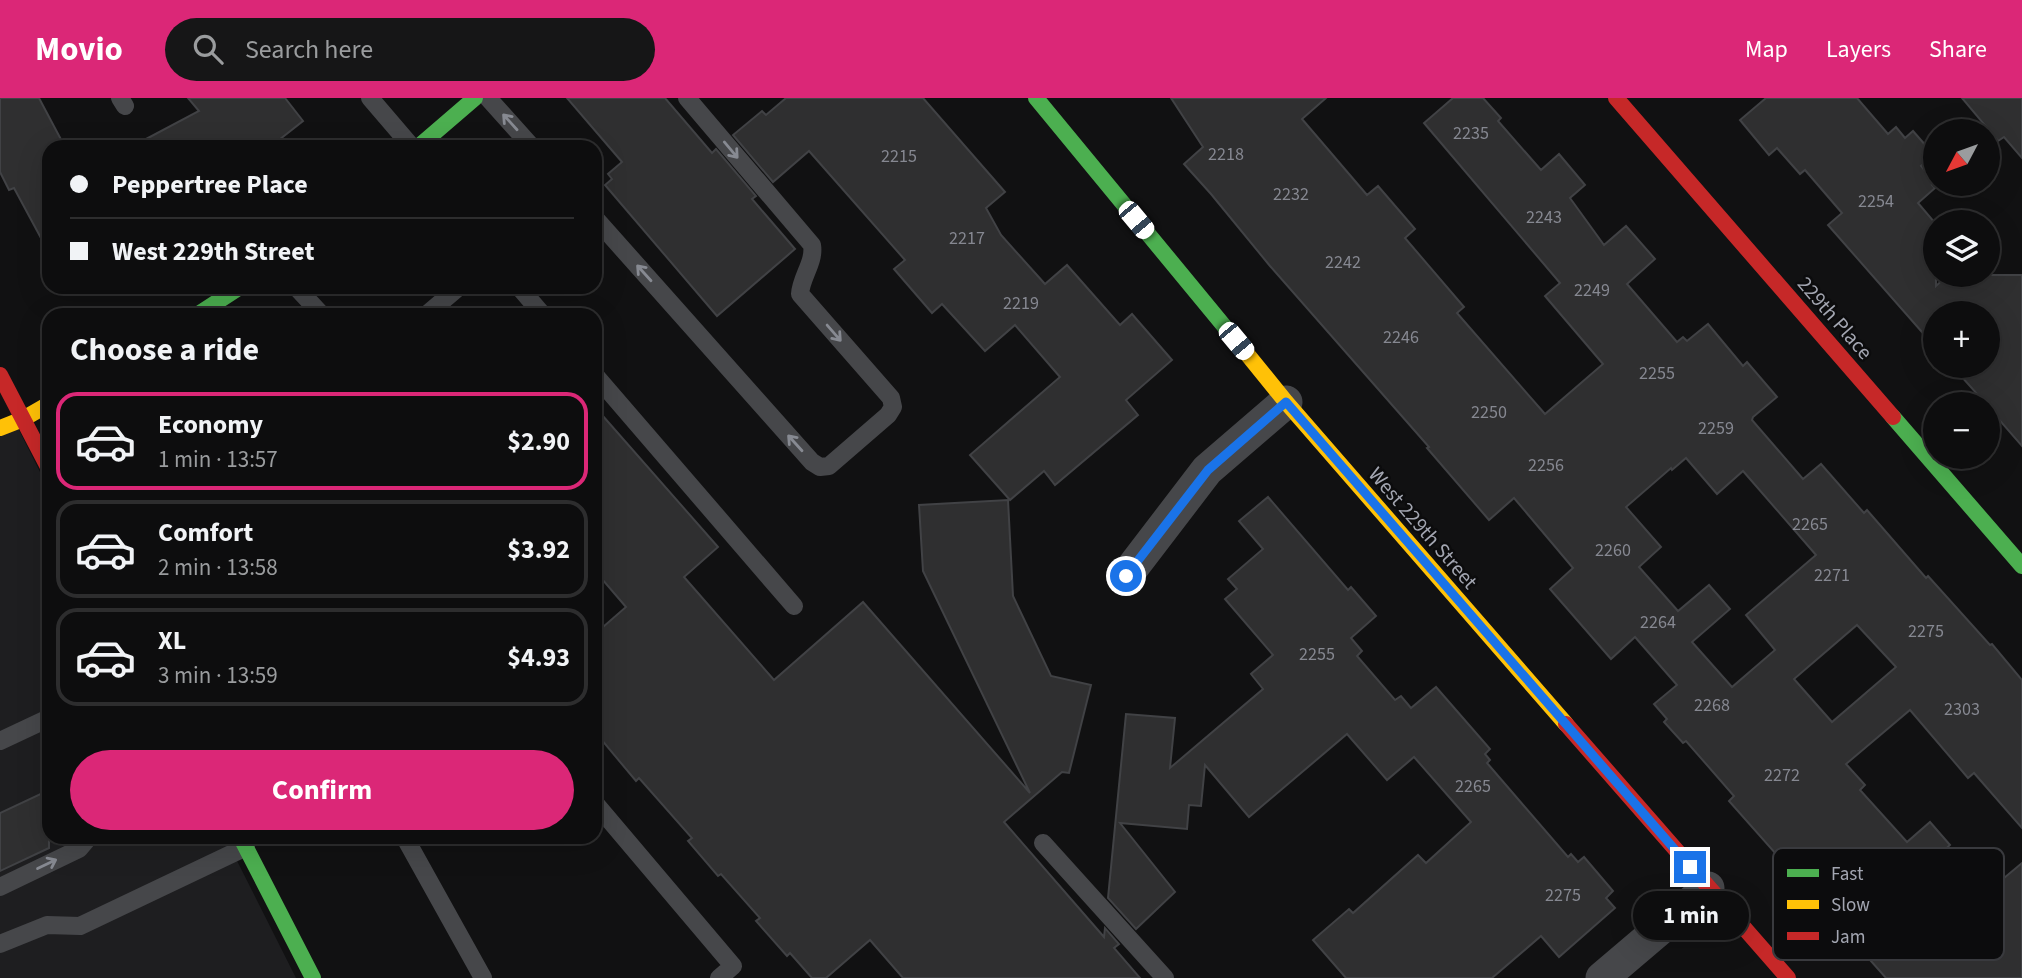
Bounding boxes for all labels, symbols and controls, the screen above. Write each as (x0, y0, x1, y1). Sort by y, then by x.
search box (165, 18, 655, 81)
text: Movio (35, 26, 123, 73)
icon: search (189, 30, 227, 68)
text: Search here (245, 31, 373, 68)
text: Map (1745, 32, 1788, 67)
text: Layers (1826, 32, 1891, 67)
text: Share (1929, 32, 1987, 67)
one-way arrow (502, 114, 518, 132)
north arrow (1923, 119, 2000, 196)
map controls (1923, 119, 2000, 469)
house number: 2235 (1453, 121, 1489, 146)
one-way arrow (723, 141, 739, 159)
house number: 2218 (1208, 142, 1244, 167)
house number: 2215 (881, 144, 917, 169)
text: Peppertree Place (112, 166, 308, 203)
house number: 2232 (1273, 182, 1309, 207)
house number: 2254 (1858, 189, 1894, 214)
car (1115, 197, 1158, 243)
house number: 2243 (1526, 205, 1562, 230)
button: layers (1923, 210, 2000, 287)
house number: 2217 (949, 226, 985, 251)
text: West 229th Street (112, 233, 314, 270)
house number: 2242 (1325, 250, 1361, 275)
one-way arrow (636, 264, 652, 282)
street label: 229th Place (1790, 270, 1880, 366)
house number: 2249 (1574, 278, 1610, 303)
house number: 2219 (1003, 291, 1039, 316)
button: + (1923, 301, 2000, 378)
car (1215, 318, 1258, 364)
one-way arrow (826, 323, 842, 341)
house number: 2246 (1383, 325, 1419, 350)
text: Choose a ride (70, 327, 259, 373)
house number: 2255 (1639, 361, 1675, 386)
button: − (1923, 392, 2000, 469)
house number: 2250 (1471, 400, 1507, 425)
text: Economy (158, 406, 263, 443)
icon: car (74, 410, 137, 473)
house number: 2259 (1698, 416, 1734, 441)
text: $2.90 (507, 423, 570, 460)
one-way arrow (787, 434, 803, 452)
text: 1 min · 13:57 (158, 443, 278, 476)
house number: 2256 (1528, 453, 1564, 478)
street label: West 229th Street (1361, 460, 1485, 596)
house number: 2265 (1792, 512, 1828, 537)
text: Comfort (158, 514, 253, 551)
icon: car (74, 518, 137, 581)
text: $3.92 (507, 531, 570, 568)
house number: 2260 (1595, 538, 1631, 563)
text: 2 min · 13:58 (158, 551, 278, 584)
route start (1110, 560, 1142, 592)
house number: 2271 (1814, 563, 1850, 588)
house number: 2264 (1640, 610, 1676, 635)
house number: 2275 (1908, 619, 1944, 644)
text: XL (158, 622, 186, 659)
icon: car (74, 626, 137, 689)
text: $4.93 (507, 639, 570, 676)
house number: 2255 (1299, 642, 1335, 667)
text: 3 min · 13:59 (158, 659, 278, 692)
house number: 2268 (1694, 693, 1730, 718)
house number: 2303 (1944, 697, 1980, 722)
button: Confirm (70, 750, 574, 830)
house number: 2272 (1764, 763, 1800, 788)
house number: 2265 (1455, 774, 1491, 799)
legend (1773, 848, 2004, 960)
route end (1674, 851, 1706, 883)
one-way arrow (36, 857, 57, 871)
text: Fast (1831, 861, 1864, 888)
house number: 2275 (1545, 883, 1581, 908)
callout: 1 min (1632, 892, 1748, 940)
text: Slow (1831, 892, 1870, 919)
text: 1 min (1663, 899, 1719, 932)
text: Jam (1831, 924, 1865, 951)

